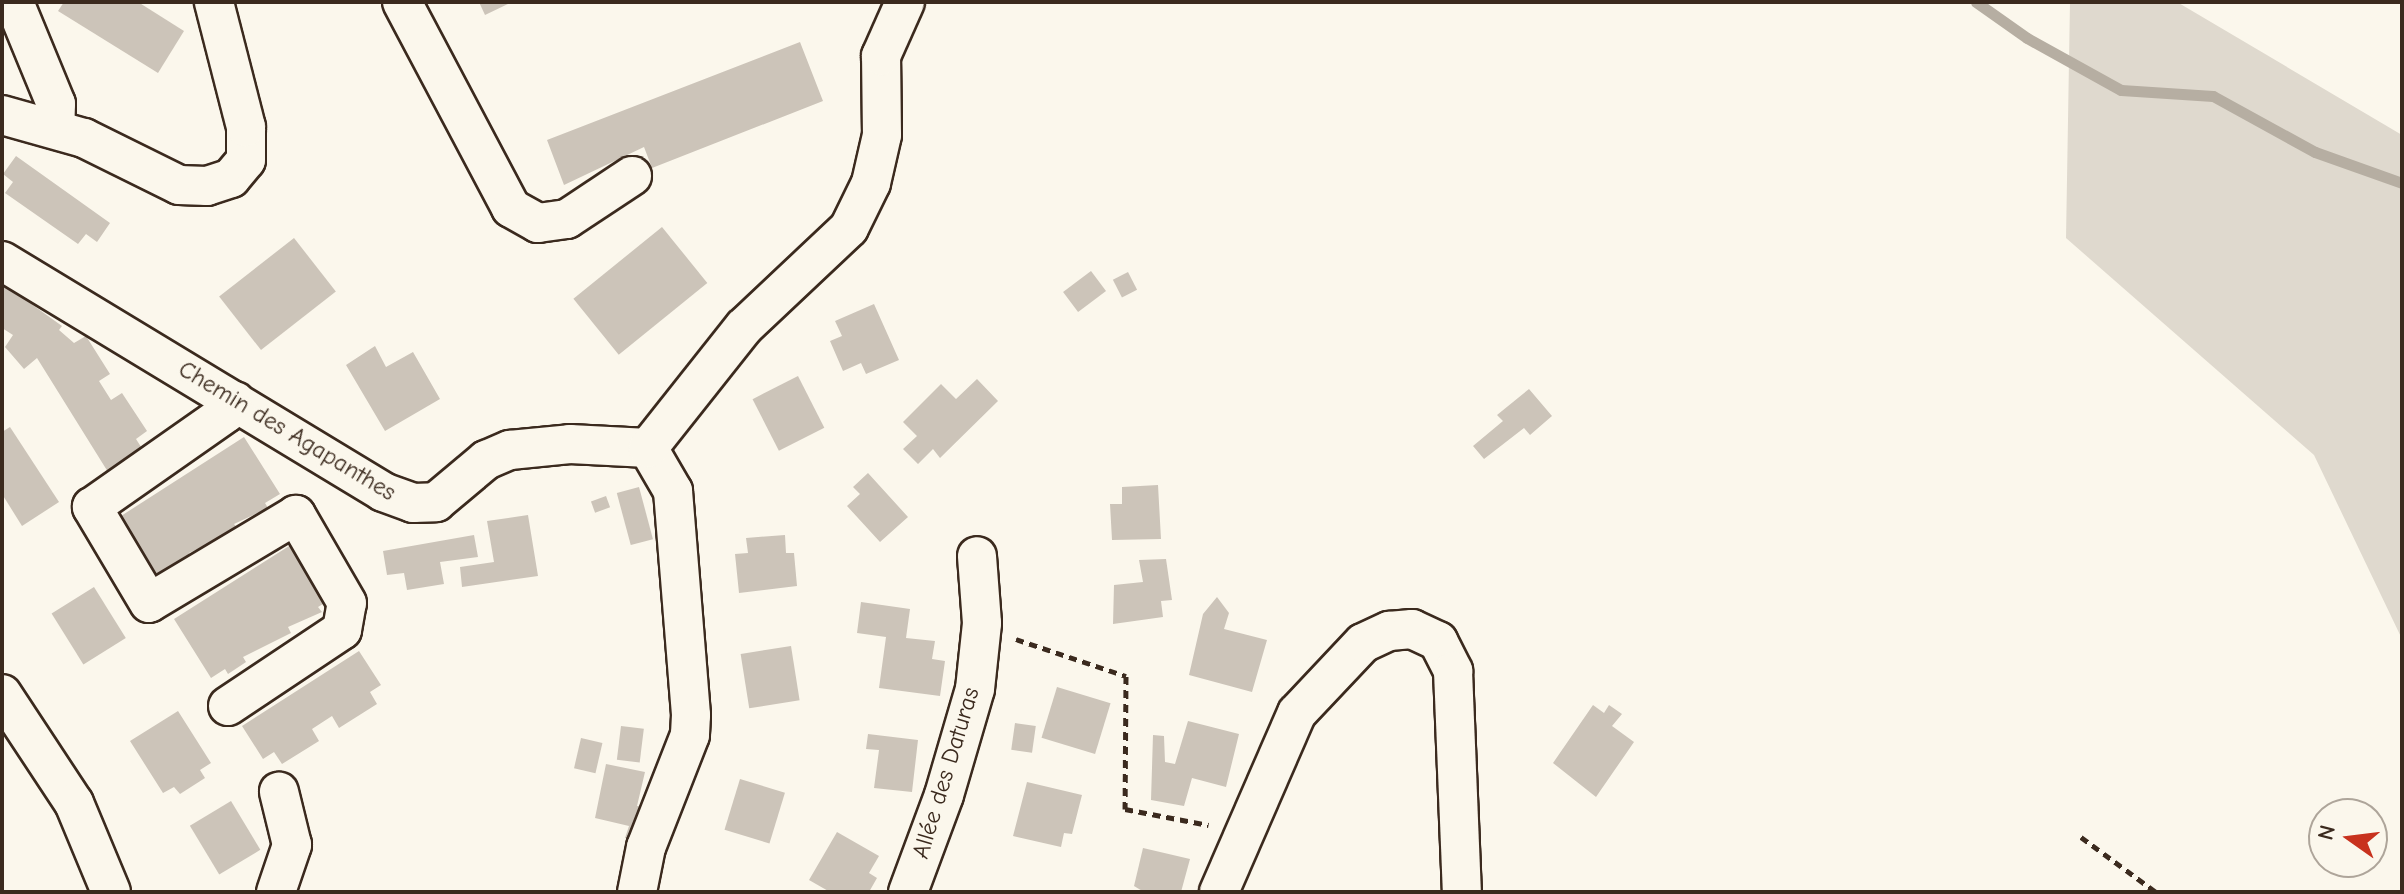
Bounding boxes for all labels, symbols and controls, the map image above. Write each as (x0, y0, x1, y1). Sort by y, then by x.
street label: Chemin des Agapanthes (173, 355, 401, 507)
street label: Allée des Daturas (906, 684, 986, 862)
north arrow (2308, 798, 2388, 878)
text: N (2312, 823, 2341, 843)

